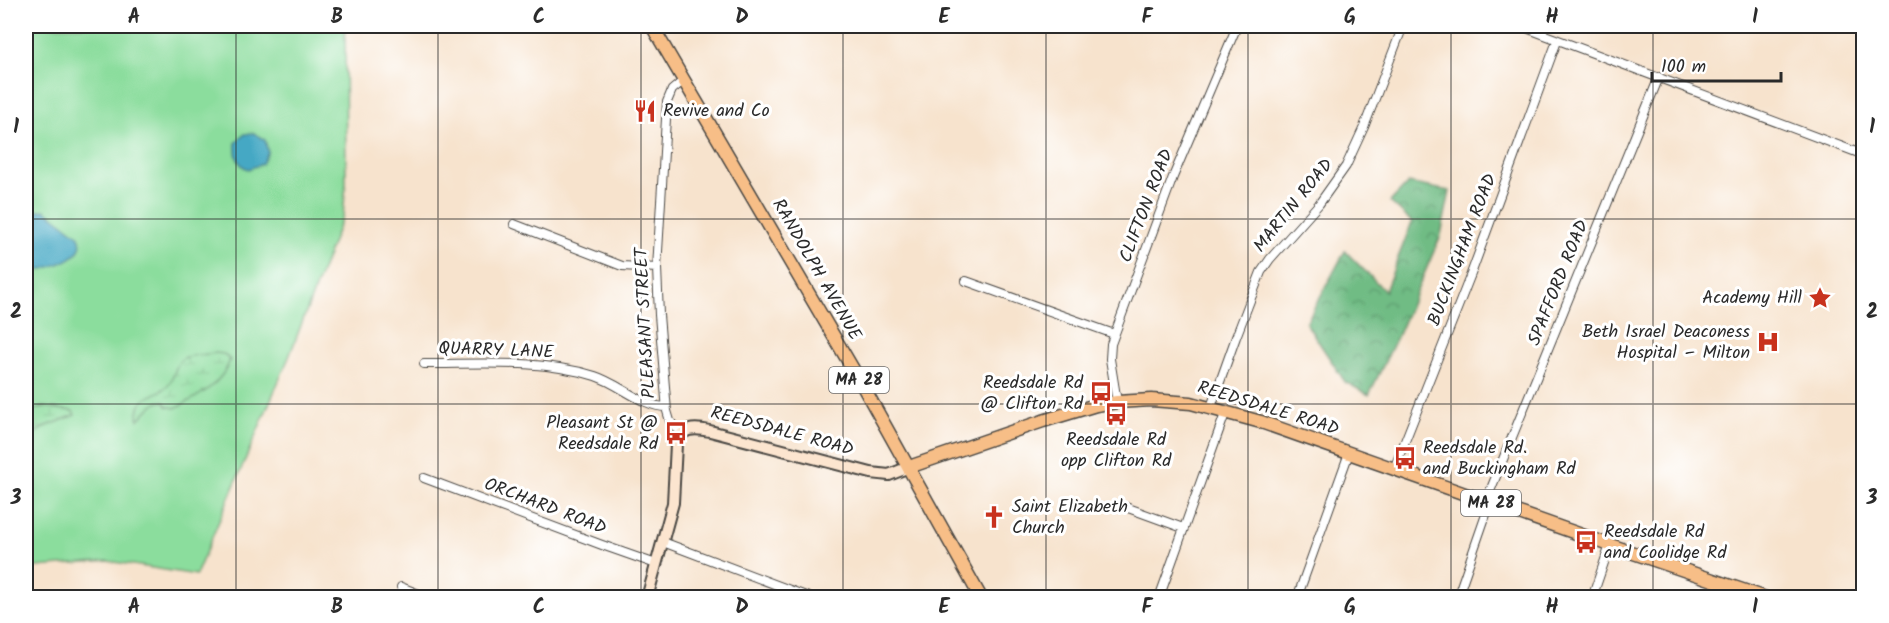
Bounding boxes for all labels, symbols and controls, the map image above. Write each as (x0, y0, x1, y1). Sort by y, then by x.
text: A (128, 2, 140, 34)
text: B (331, 2, 343, 34)
text: C (533, 2, 545, 34)
text: D (735, 2, 749, 34)
text: E (938, 2, 950, 34)
text: F (1142, 2, 1154, 34)
text: G (1344, 2, 1356, 34)
text: H (1545, 2, 1559, 34)
text: I (1752, 2, 1758, 34)
scale bar (1652, 45, 1781, 83)
text: 100 m (1661, 53, 1706, 82)
place label: Revive and Co (663, 97, 770, 126)
restaurant icon: Revive and Co (632, 98, 658, 124)
text: 1 (13, 112, 19, 144)
text: 1 (1869, 112, 1875, 144)
street label: CLIFTON ROAD (1112, 145, 1182, 267)
street label: MARTIN ROAD (1247, 152, 1342, 260)
street label: BUCKINGHAM ROAD (1421, 169, 1506, 330)
street label: RANDOLPH AVENUE (764, 194, 869, 347)
street label: SPAFFORD ROAD (1521, 215, 1598, 350)
street label: PLEASANT STREET (627, 245, 664, 399)
place label: Academy Hill (1702, 284, 1803, 313)
place icon: Academy Hill (1807, 285, 1833, 311)
text: 2 (10, 297, 22, 329)
text: 2 (1866, 297, 1878, 329)
place label: Beth Israel Deaconess Hospital – Milton (1582, 318, 1750, 368)
hospital icon: Beth Israel Deaconess Hospital – Milton (1755, 329, 1781, 355)
street label: QUARRY LANE (438, 334, 555, 368)
road number: MA 28 (829, 367, 889, 393)
place label: Reedsdale Rd @ Clifton Rd (981, 369, 1084, 419)
street label: REEDSDALE ROAD (1193, 374, 1343, 444)
bus stop icon: Reedsdale Rd @ Clifton Rd (1088, 380, 1114, 406)
street label: REEDSDALE ROAD (707, 399, 857, 465)
bus stop icon: Reedsdale Rd opp Clifton Rd (1103, 401, 1129, 427)
place label: Pleasant St @ Reedsdale Rd (546, 409, 659, 459)
bus stop icon: Pleasant St @ Reedsdale Rd (663, 420, 689, 446)
place label: Reedsdale Rd opp Clifton Rd (1061, 426, 1172, 476)
place label: Reedsdale Rd. and Buckingham Rd (1423, 434, 1576, 484)
bus stop icon: Reedsdale Rd. and Buckingham Rd (1392, 445, 1418, 471)
street label: ORCHARD ROAD (480, 470, 611, 544)
text: 3 (10, 483, 22, 515)
text: 3 (1866, 483, 1878, 515)
road number: MA 28 (1461, 490, 1521, 516)
place label: Saint Elizabeth Church (1012, 493, 1128, 543)
church icon: Saint Elizabeth Church (981, 504, 1007, 530)
place label: Reedsdale Rd and Coolidge Rd (1604, 518, 1727, 568)
bus stop icon: Reedsdale Rd and Coolidge Rd (1573, 529, 1599, 555)
text: A (128, 592, 140, 623)
text: B (331, 592, 343, 623)
text: C (533, 592, 545, 623)
text: D (735, 592, 749, 623)
text: E (938, 592, 950, 623)
text: F (1142, 592, 1154, 623)
text: G (1344, 592, 1356, 623)
text: H (1545, 592, 1559, 623)
text: I (1752, 592, 1758, 623)

